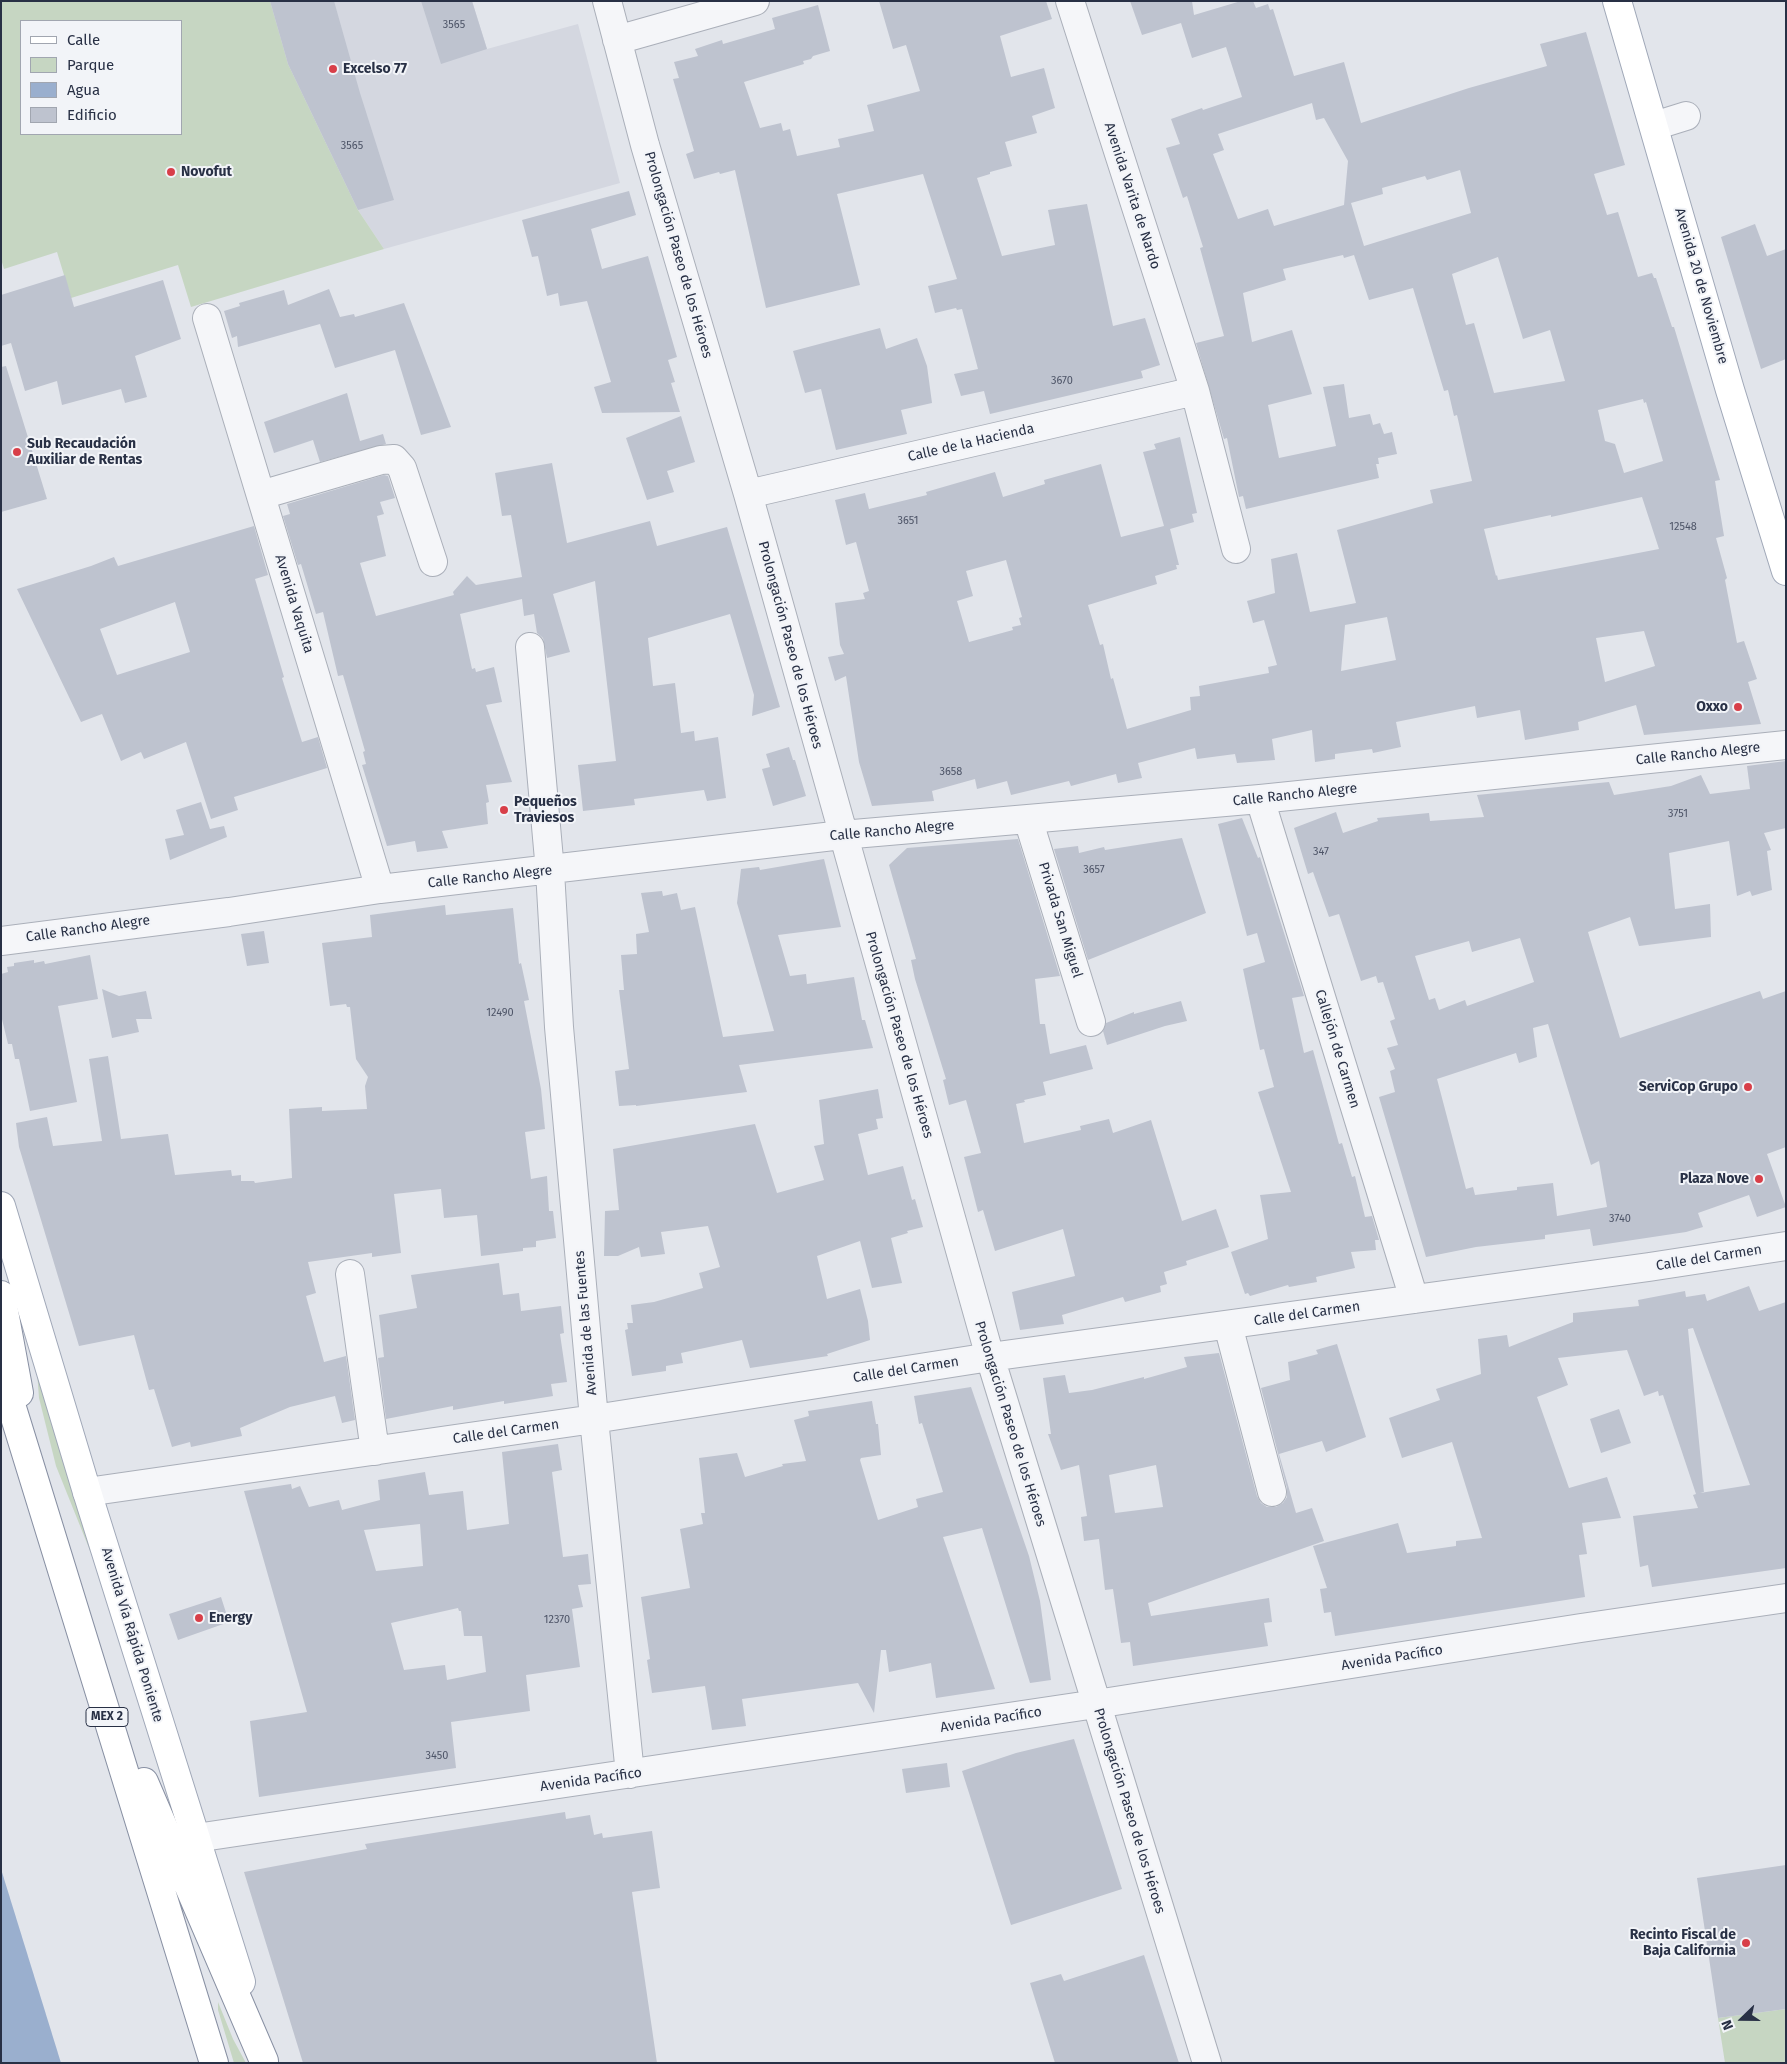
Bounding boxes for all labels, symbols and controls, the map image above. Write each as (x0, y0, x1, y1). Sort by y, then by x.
house number: 3565 (443, 18, 465, 32)
legend (20, 20, 182, 135)
text: Calle (67, 31, 100, 49)
text: Parque (67, 56, 114, 74)
place label: Excelso 77 (343, 61, 407, 77)
marker: Excelso 77 (327, 63, 339, 75)
text: Agua (67, 81, 100, 99)
text: Edificio (67, 106, 117, 124)
street label: Avenida Varita de Nardo (1100, 121, 1164, 271)
house number: 3565 (341, 139, 363, 153)
street label: Prolongación Paseo de los Héroes (640, 150, 716, 360)
place label: Novofut (181, 164, 232, 180)
marker: Novofut (165, 166, 177, 178)
street label: Avenida 20 de Noviembre (1671, 206, 1731, 366)
house number: 3670 (1051, 374, 1073, 388)
street label: Calle de la Hacienda (906, 420, 1036, 466)
place label: Sub Recaudación Auxiliar de Rentas (27, 436, 142, 468)
marker: Sub Recaudación Auxiliar de Rentas (11, 446, 23, 458)
house number: 3651 (897, 514, 919, 528)
house number: 12548 (1669, 520, 1697, 534)
street label: Prolongación Paseo de los Héroes (754, 539, 826, 751)
street label: Avenida Vaquita (271, 553, 317, 655)
place label: Oxxo (1696, 699, 1728, 715)
marker: Oxxo (1732, 701, 1744, 713)
street label: Calle Rancho Alegre (1635, 739, 1761, 769)
house number: 3658 (940, 765, 962, 779)
street label: Calle Rancho Alegre (1232, 780, 1358, 810)
place label: Pequeños Traviesos (514, 794, 577, 826)
marker: Pequeños Traviesos (498, 804, 510, 816)
house number: 3751 (1668, 807, 1688, 821)
street label: Calle Rancho Alegre (829, 817, 955, 845)
house number: 347 (1313, 845, 1329, 859)
street label: Privada San Miguel (1034, 860, 1086, 980)
street label: Calle Rancho Alegre (427, 862, 553, 892)
house number: 3657 (1083, 863, 1105, 877)
street label: Calle Rancho Alegre (25, 912, 151, 946)
street label: Prolongación Paseo de los Héroes (861, 930, 937, 1140)
street label: Callejón de Carmen (1311, 988, 1363, 1110)
house number: 12490 (486, 1006, 514, 1020)
place label: ServiCop Grupo (1639, 1079, 1738, 1095)
marker: ServiCop Grupo (1742, 1081, 1754, 1093)
place label: Plaza Nove (1680, 1171, 1749, 1187)
marker: Plaza Nove (1753, 1173, 1765, 1185)
house number: 3740 (1609, 1212, 1631, 1226)
street label: Calle del Carmen (1655, 1241, 1763, 1275)
street label: Avenida de las Fuentes (571, 1250, 601, 1396)
street label: Calle del Carmen (1253, 1298, 1361, 1330)
street label: Prolongación Paseo de los Héroes (971, 1319, 1049, 1529)
street label: Calle del Carmen (852, 1353, 960, 1387)
street label: Calle del Carmen (452, 1416, 560, 1448)
street label: Avenida Vía Rápida Poniente (97, 1546, 167, 1724)
place label: Energy (209, 1610, 252, 1626)
marker: Energy (193, 1612, 205, 1624)
house number: 12370 (544, 1613, 570, 1627)
street label: Avenida Pacífico (1340, 1642, 1444, 1674)
street label: Avenida Pacífico (939, 1704, 1043, 1736)
street label: Prolongación Paseo de los Héroes (1090, 1706, 1168, 1916)
road number: MEX 2 (86, 1708, 128, 1726)
house number: 3450 (426, 1749, 448, 1763)
street label: Avenida Pacífico (539, 1765, 643, 1795)
place label: Recinto Fiscal de Baja California (1630, 1927, 1736, 1960)
marker: Recinto Fiscal de Baja California (1740, 1937, 1752, 1949)
north arrow (1717, 1994, 1767, 2044)
text: N (1718, 2017, 1737, 2032)

